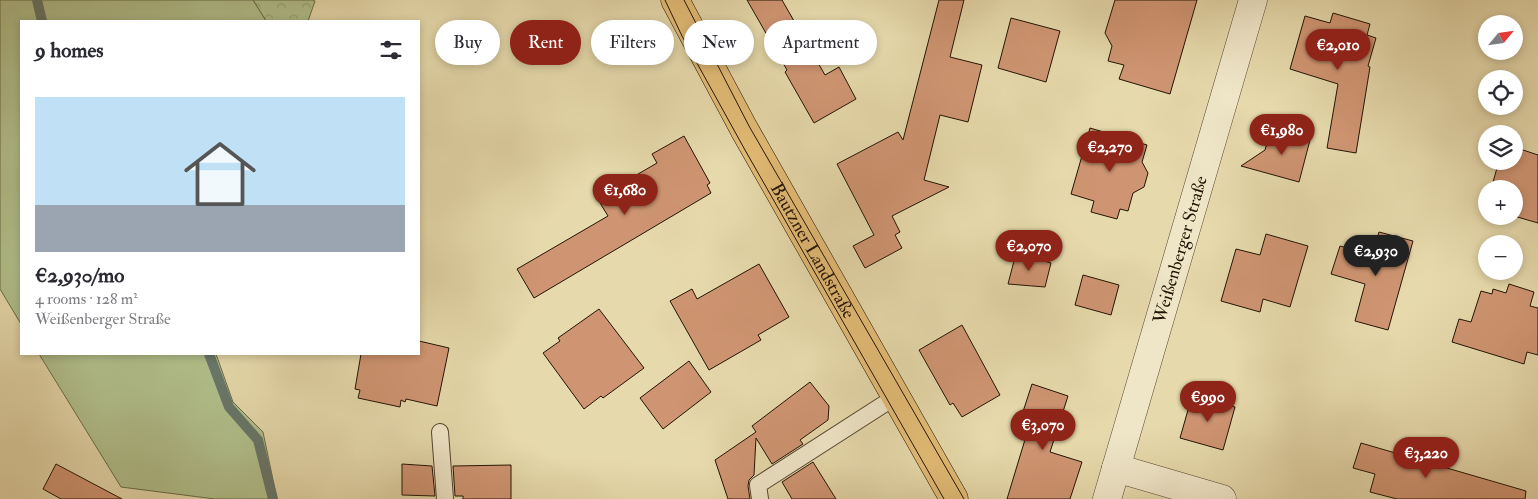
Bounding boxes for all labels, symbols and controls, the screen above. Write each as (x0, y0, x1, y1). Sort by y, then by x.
north arrow (1478, 15, 1522, 60)
map controls (1478, 15, 1523, 280)
chip: Buy (435, 20, 500, 65)
chip: Rent (510, 20, 581, 65)
chip: Filters (591, 20, 674, 65)
chip: New (684, 20, 754, 65)
chip: Apartment (764, 20, 877, 65)
pin: €2,010 (1297, 28, 1379, 71)
text: €2,010 (1316, 35, 1360, 55)
icon: filters (377, 36, 405, 64)
text: 9 homes (35, 37, 104, 64)
button: locate (1478, 70, 1523, 115)
pin: €1,980 (1241, 114, 1323, 156)
text: €1,980 (1261, 120, 1303, 140)
button: layers (1478, 125, 1523, 170)
icon: home (175, 129, 265, 219)
pin: €2,270 (1069, 130, 1151, 173)
text: €2,270 (1088, 137, 1132, 157)
street label: Weißenberger Straße (1148, 173, 1213, 327)
pin: €1,680 (584, 174, 666, 216)
street label: Bautzner Landstraße (765, 179, 860, 323)
text: €1,680 (604, 180, 646, 200)
button: + (1478, 180, 1523, 225)
pin: €2,070 (988, 230, 1070, 272)
pin: €2,930 (1335, 234, 1417, 277)
button: − (1478, 235, 1523, 280)
text: €2,070 (1007, 236, 1051, 256)
text: €2,930 (1354, 241, 1398, 261)
text: €2,930/mo (35, 262, 124, 289)
text: 4 rooms · 128 m² (35, 289, 138, 309)
text: Weißenberger Straße (35, 309, 171, 329)
pin: €990 (1178, 380, 1238, 423)
text: €990 (1191, 387, 1225, 407)
pin: €3,070 (1002, 408, 1084, 451)
text: €3,070 (1021, 415, 1065, 435)
pin: €3,220 (1385, 436, 1467, 479)
text: €3,220 (1404, 443, 1448, 463)

